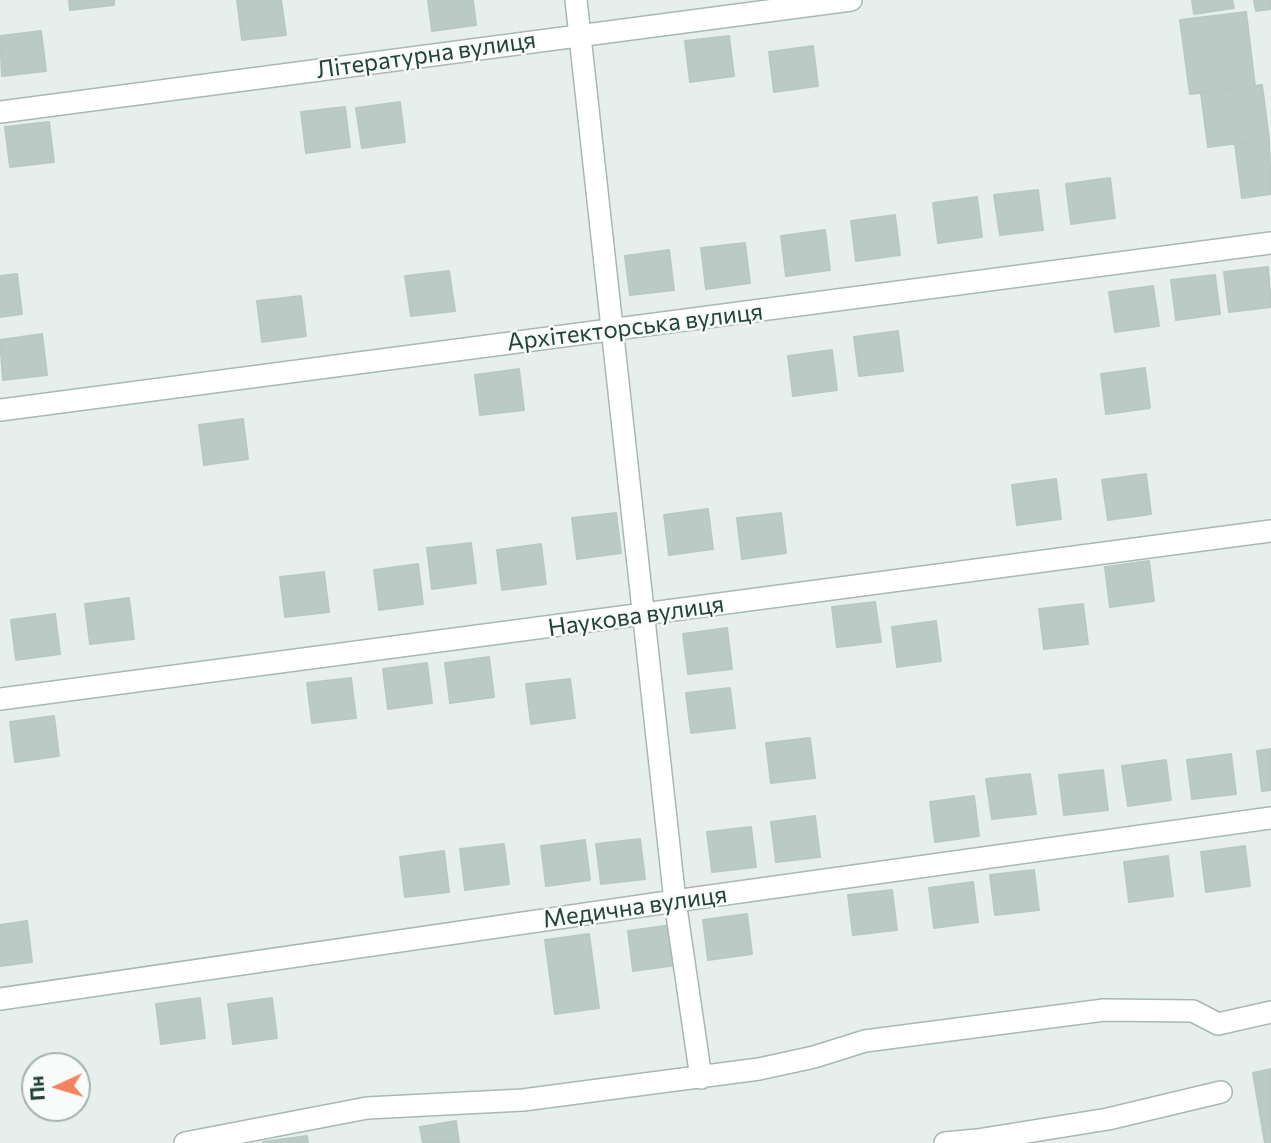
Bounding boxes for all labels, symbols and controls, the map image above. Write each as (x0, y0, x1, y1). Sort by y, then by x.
street label: Літературна вулиця (314, 25, 538, 85)
street label: Архітекторська вулиця (505, 297, 765, 357)
street label: Наукова вулиця (546, 589, 726, 643)
street label: Медична вулиця (541, 880, 729, 934)
north arrow (21, 1052, 91, 1122)
text: Пн (24, 1075, 49, 1102)

